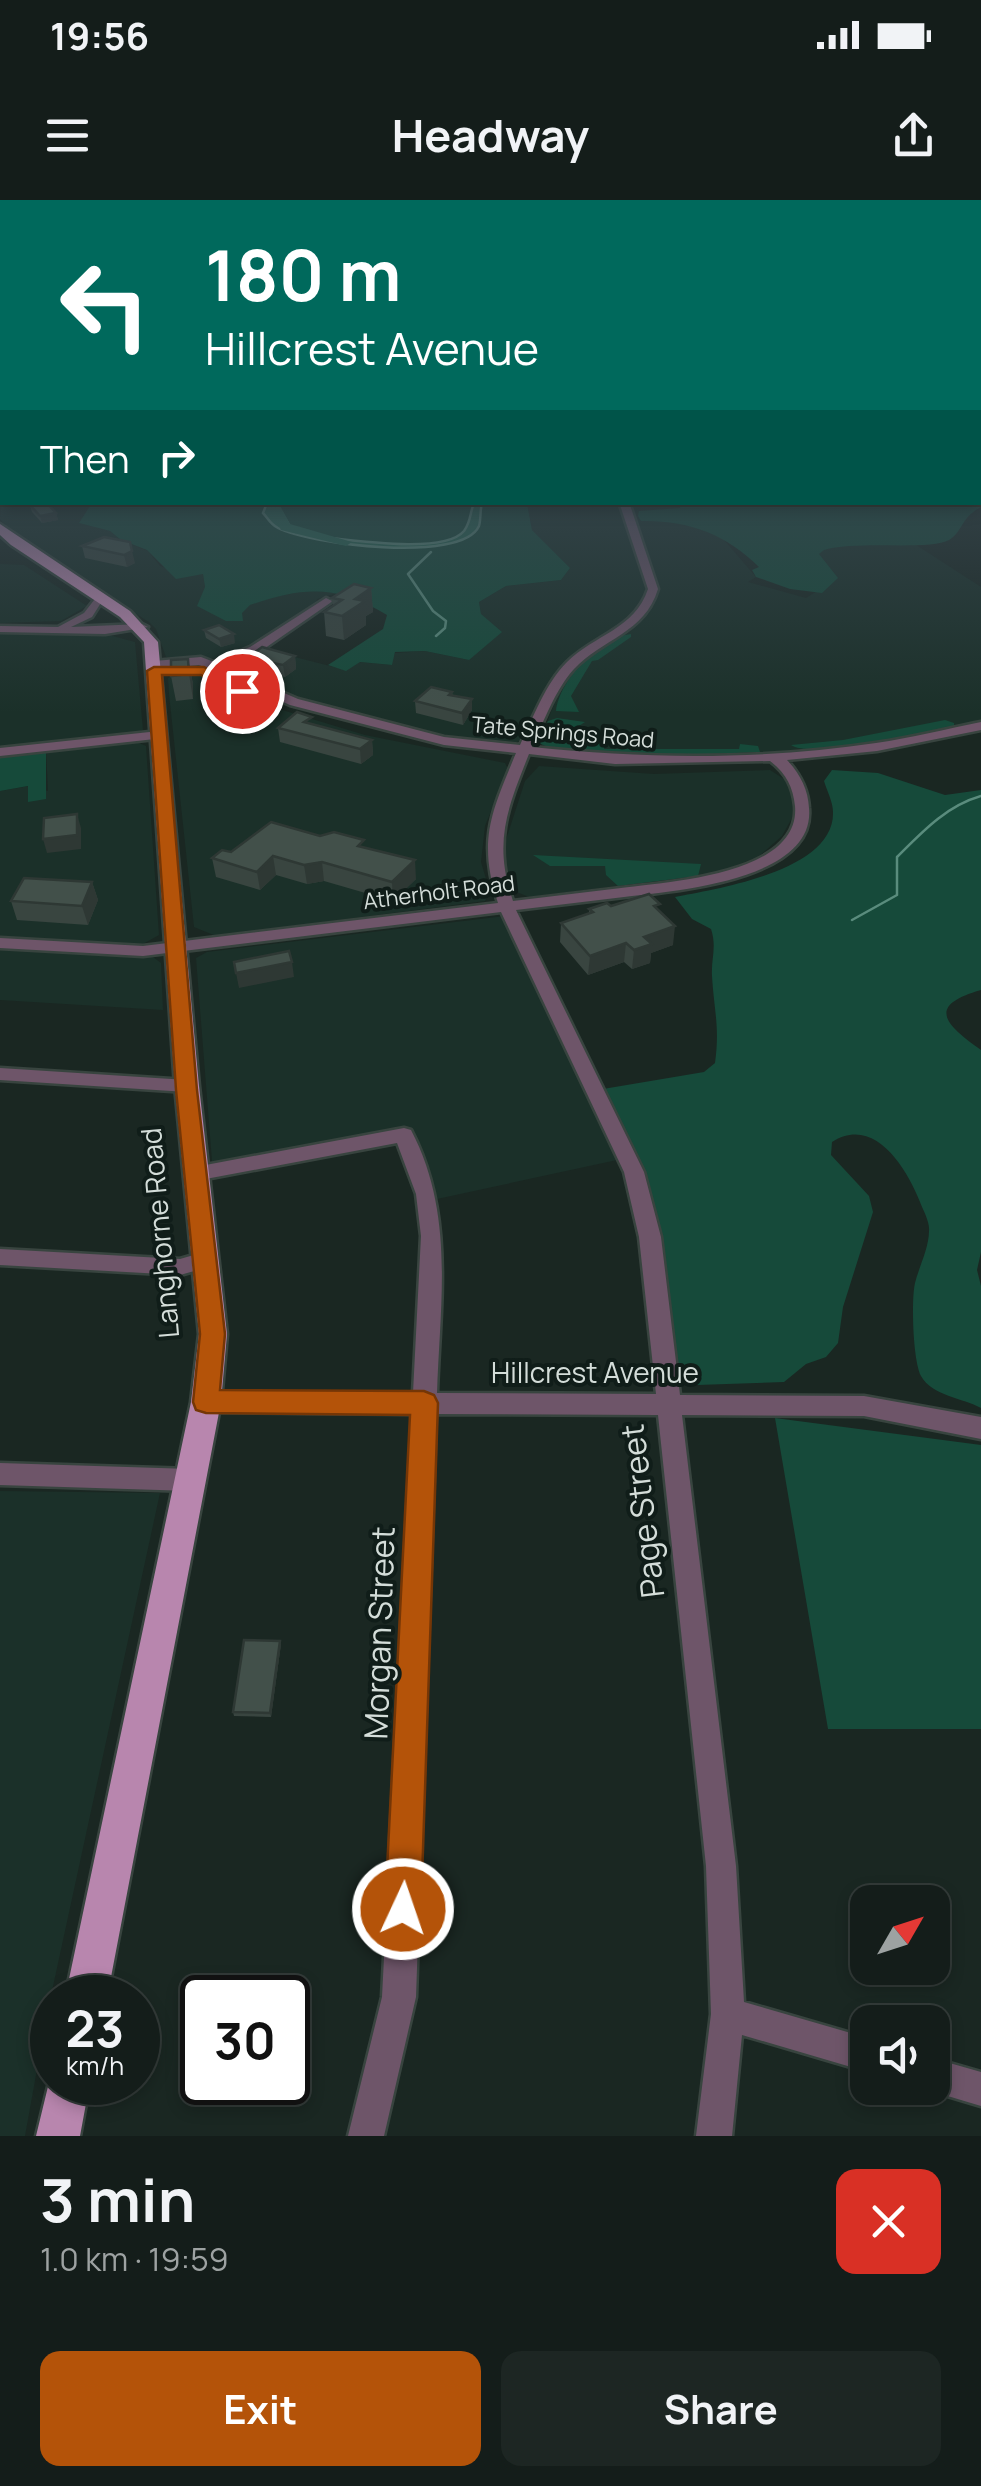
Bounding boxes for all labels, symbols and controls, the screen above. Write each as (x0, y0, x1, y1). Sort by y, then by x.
text: 19:56 (50, 9, 149, 61)
text: Headway (392, 104, 589, 166)
icon: menu (40, 108, 95, 163)
icon: share (886, 108, 941, 163)
text: 180 m (205, 226, 402, 322)
icon: left (40, 240, 170, 370)
text: Hillcrest Avenue (205, 317, 539, 379)
icon: right (149, 430, 204, 485)
text: Then (40, 432, 129, 484)
pin (200, 649, 285, 734)
icon: arrive (215, 664, 270, 719)
street label: Tate Springs Road (470, 709, 656, 755)
street label: Atherholt Road (361, 868, 517, 916)
street label: Langhorne Road (131, 1126, 187, 1340)
street label: Hillcrest Avenue (491, 1353, 699, 1391)
street label: Page Street (610, 1422, 674, 1600)
street label: Morgan Street (353, 1526, 405, 1740)
position arrow (351, 1857, 455, 1961)
north arrow (850, 1885, 950, 1985)
map controls (850, 1885, 950, 2105)
speed limit sign: 30 (180, 1975, 310, 2105)
text: 23 (66, 1994, 124, 2062)
button: sound (850, 2005, 950, 2105)
text: km/h (66, 2048, 124, 2083)
text: 3 min (40, 2158, 195, 2240)
button: close (836, 2169, 941, 2274)
text: 1.0 km · 19:59 (40, 2237, 229, 2281)
button: Exit (40, 2351, 481, 2466)
button: Share (501, 2351, 941, 2466)

